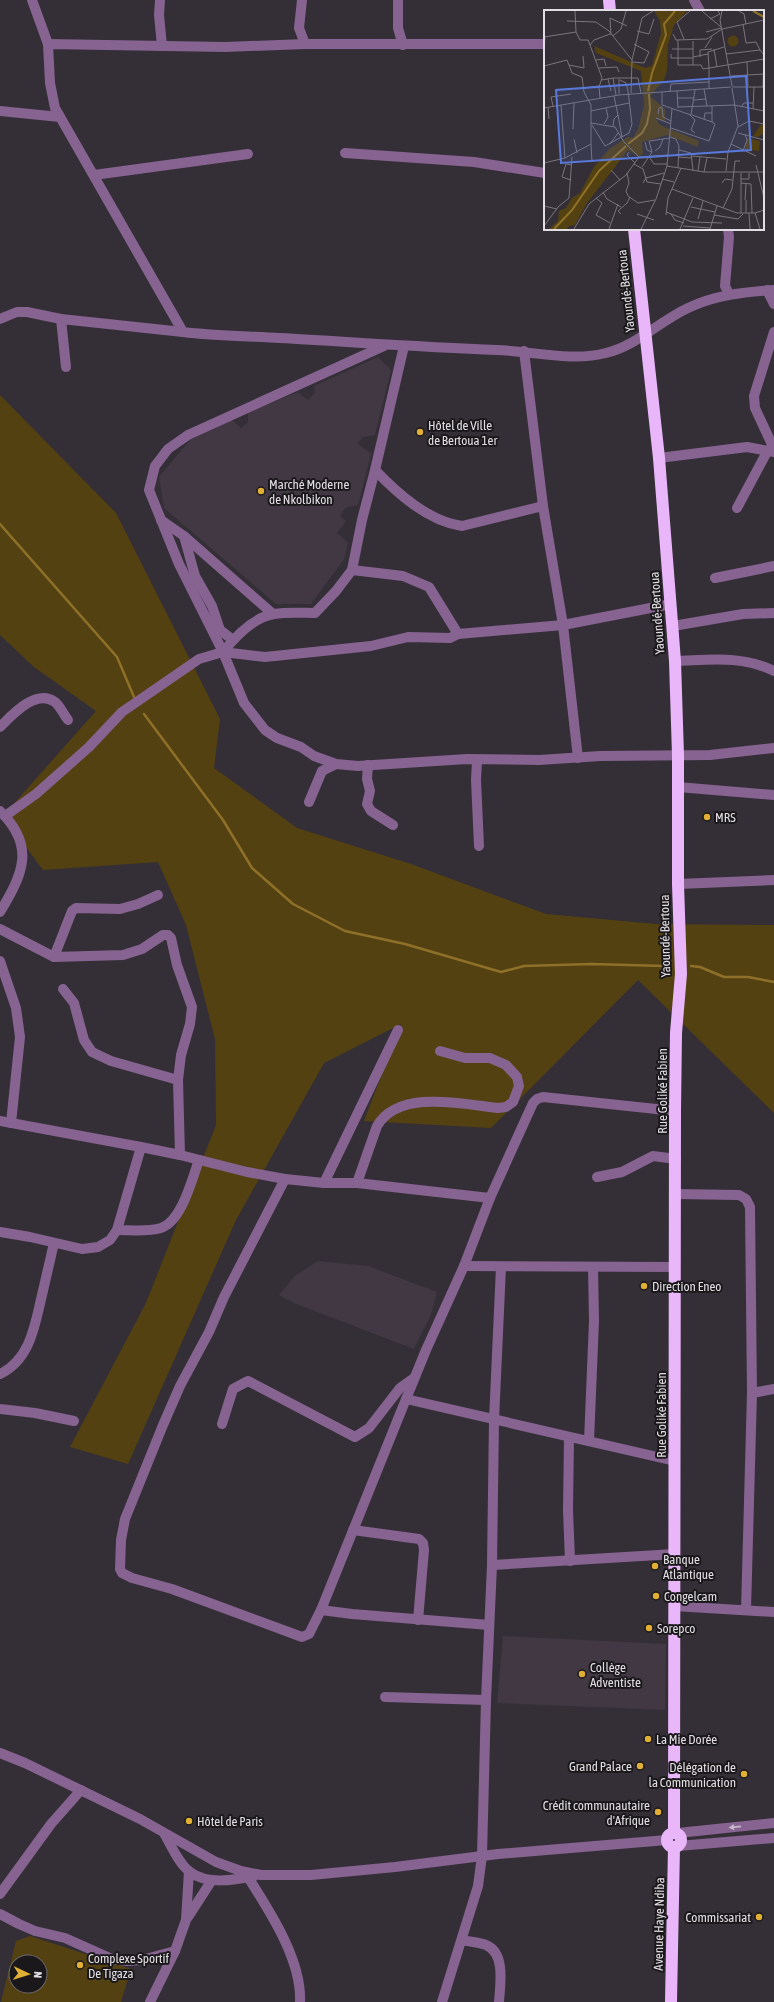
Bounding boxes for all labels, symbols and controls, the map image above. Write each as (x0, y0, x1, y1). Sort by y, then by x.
inset map (544, 10, 764, 230)
street label: Yaoundé-Bertoua (614, 249, 638, 333)
place label: Hôtel de Ville de Bertoua 1er (428, 418, 497, 448)
marker: Hôtel de Ville de Bertoua 1er (415, 427, 425, 437)
place label: Marché Moderne de Nkolbikon (269, 477, 349, 507)
marker: Marché Moderne de Nkolbikon (256, 486, 266, 496)
street label: Yaoundé-Bertoua (647, 571, 667, 655)
place label: MRS (715, 810, 736, 825)
marker: MRS (702, 812, 712, 822)
street label: Yaoundé-Bertoua (657, 894, 673, 978)
street label: Rue Goliké Fabien (655, 1048, 670, 1134)
place label: Direction Eneo (652, 1279, 721, 1294)
marker: Direction Eneo (639, 1281, 649, 1291)
street label: Rue Goliké Fabien (654, 1372, 669, 1458)
place label: Banque Atlantique (663, 1552, 714, 1582)
marker: Banque Atlantique (650, 1561, 660, 1571)
place label: Congelcam (664, 1589, 717, 1604)
marker: Congelcam (651, 1591, 661, 1601)
place label: Sorepco (657, 1621, 695, 1636)
marker: Sorepco (644, 1623, 654, 1633)
place label: Collège Adventiste (590, 1660, 641, 1690)
marker: Collège Adventiste (577, 1669, 587, 1679)
place label: La Mie Dorée (656, 1732, 717, 1747)
marker: La Mie Dorée (643, 1734, 653, 1744)
place label: Grand Palace (569, 1759, 632, 1774)
place label: Délégation de la Communication (648, 1760, 736, 1790)
marker: Grand Palace (635, 1761, 645, 1771)
marker: Délégation de la Communication (739, 1769, 749, 1779)
place label: Crédit communautaire d'Afrique (543, 1798, 650, 1828)
marker: Crédit communautaire d'Afrique (653, 1807, 663, 1817)
place label: Hôtel de Paris (197, 1814, 263, 1829)
marker: Hôtel de Paris (184, 1816, 194, 1826)
one-way arrow (729, 1824, 741, 1830)
street label: Avenue Haye Ndiba (651, 1877, 667, 1971)
place label: Commissariat (685, 1910, 751, 1925)
marker: Commissariat (754, 1912, 764, 1922)
place label: Complexe Sportif De Tigaza (88, 1951, 170, 1981)
north arrow (8, 1954, 48, 1994)
marker: Complexe Sportif De Tigaza (75, 1960, 85, 1970)
text: N (32, 1971, 44, 1978)

